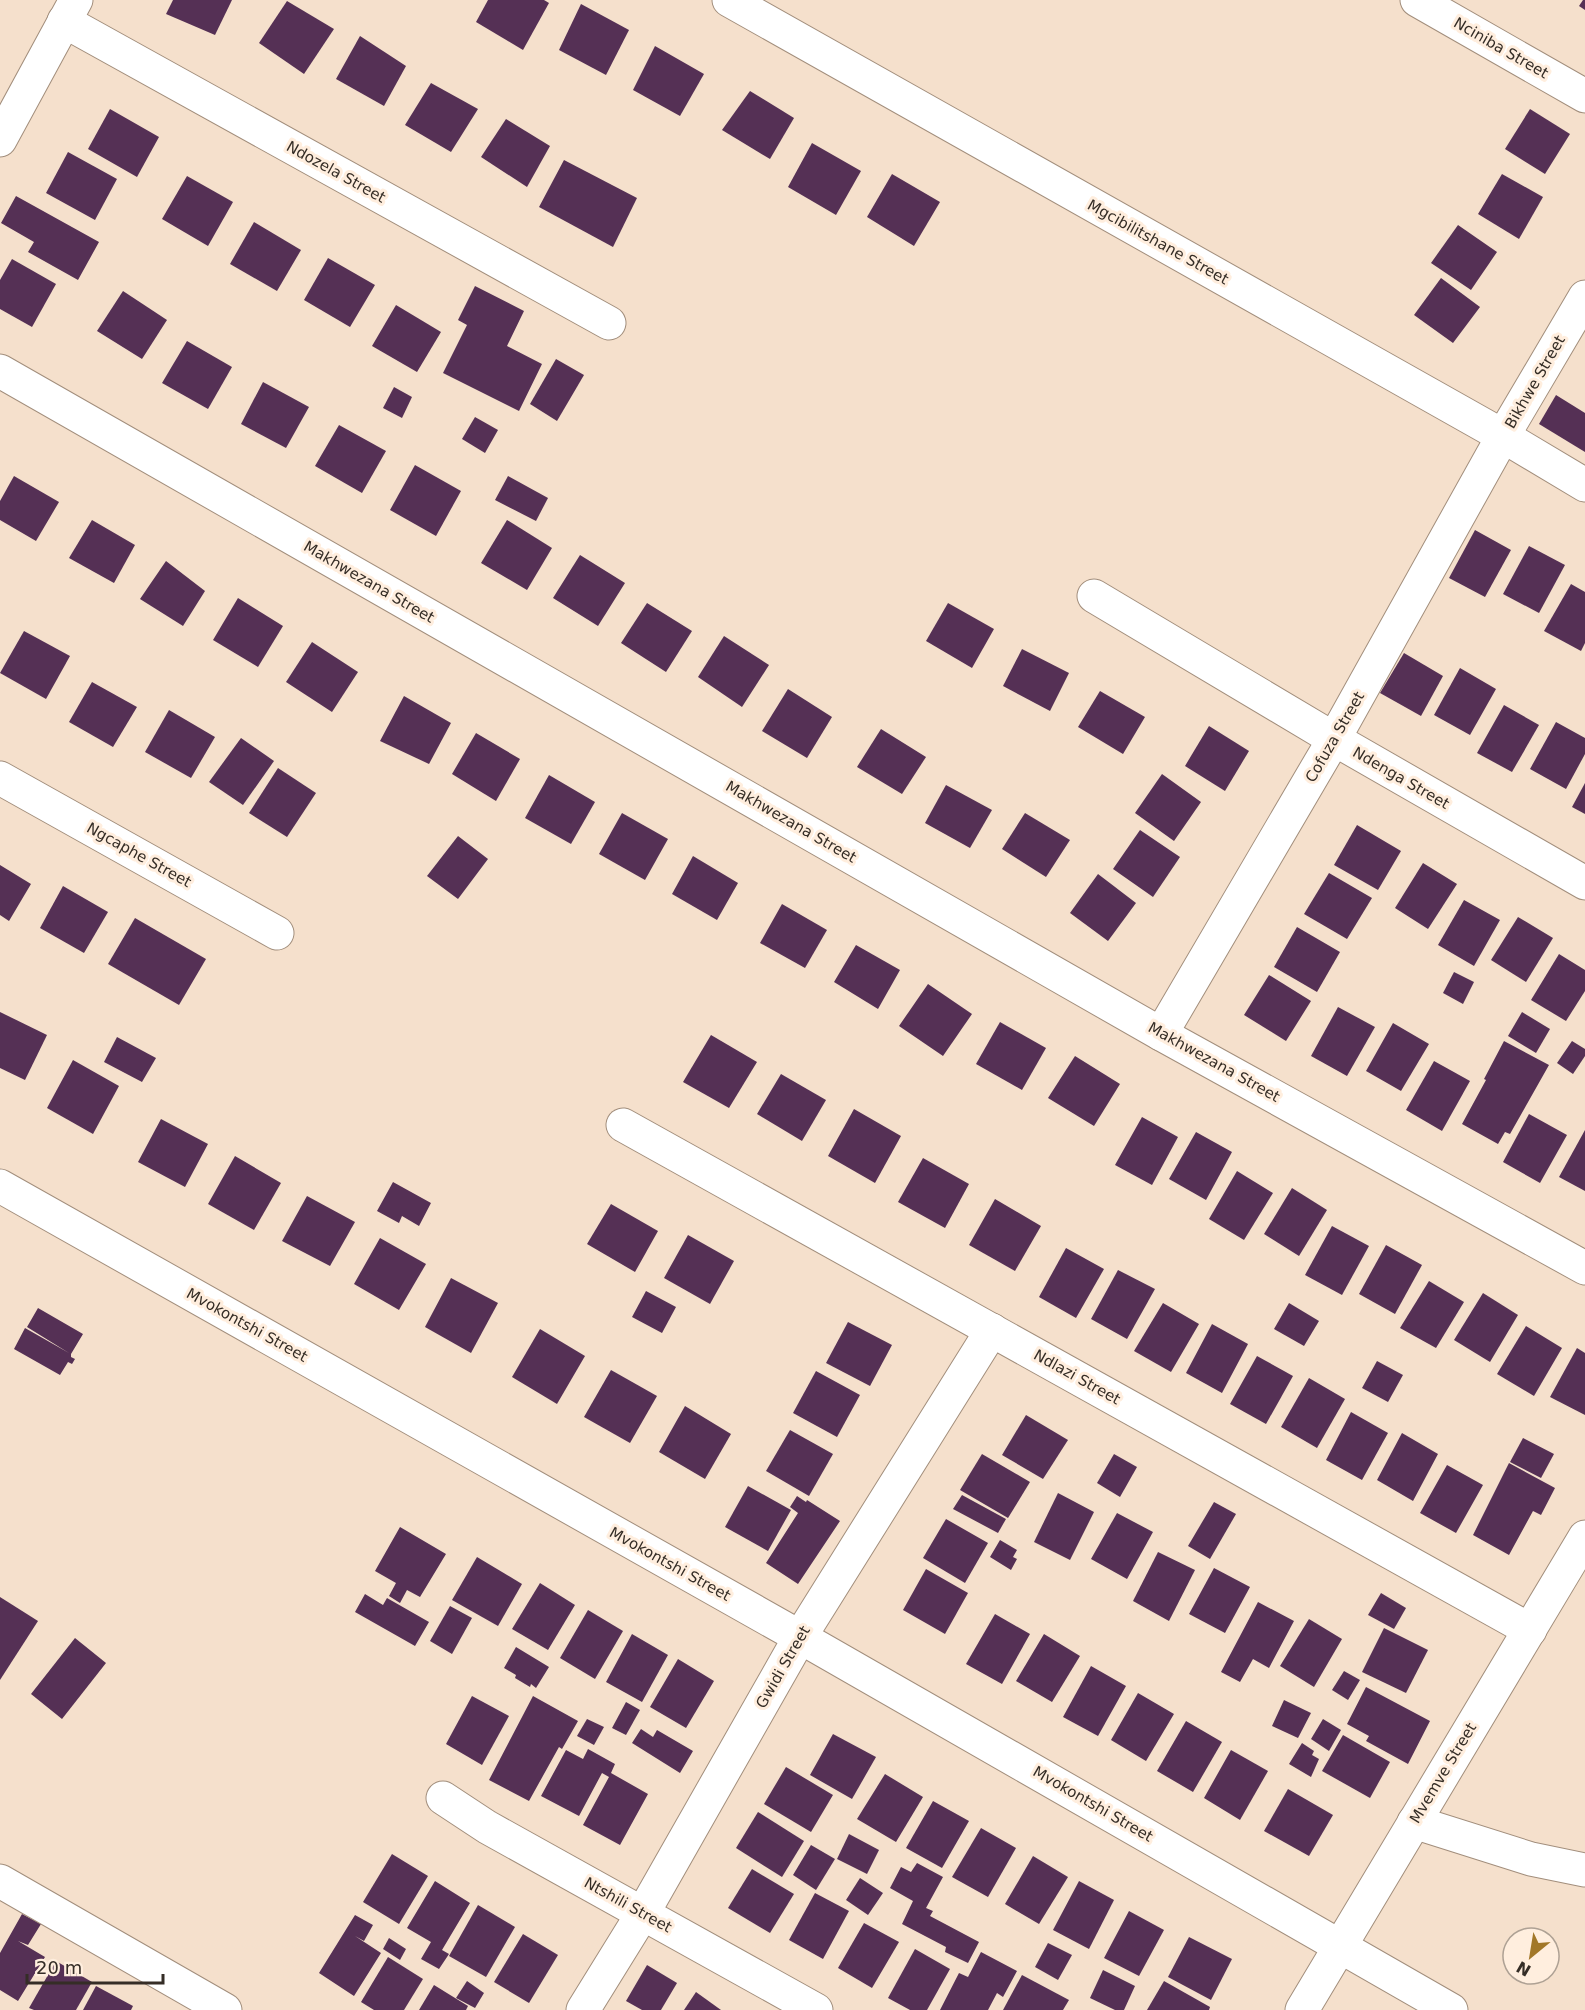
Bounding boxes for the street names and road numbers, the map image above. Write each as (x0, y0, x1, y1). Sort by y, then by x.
street label: Nciniba Street (1450, 14, 1552, 82)
street label: Ndozela Street (283, 137, 389, 207)
street label: Mgcibilitshane Street (1084, 196, 1232, 288)
street label: Bikhwe Street (1501, 332, 1569, 432)
street label: Makhwezana Street (300, 537, 438, 627)
street label: Cofuza Street (1302, 688, 1368, 786)
street label: Ndenga Street (1349, 743, 1453, 813)
street label: Makhwezana Street (722, 777, 860, 867)
street label: Ngcaphe Street (84, 819, 195, 891)
street label: Makhwezana Street (1145, 1018, 1283, 1106)
street label: Mvokontshi Street (183, 1284, 311, 1366)
street label: Ndlazi Street (1030, 1346, 1124, 1408)
street label: Mvokontshi Street (606, 1523, 734, 1605)
street label: Gwidi Street (752, 1623, 814, 1711)
street label: Mvemve Street (1406, 1719, 1480, 1827)
street label: Mvokontshi Street (1030, 1762, 1156, 1846)
street label: Ntshili Street (581, 1874, 675, 1937)

